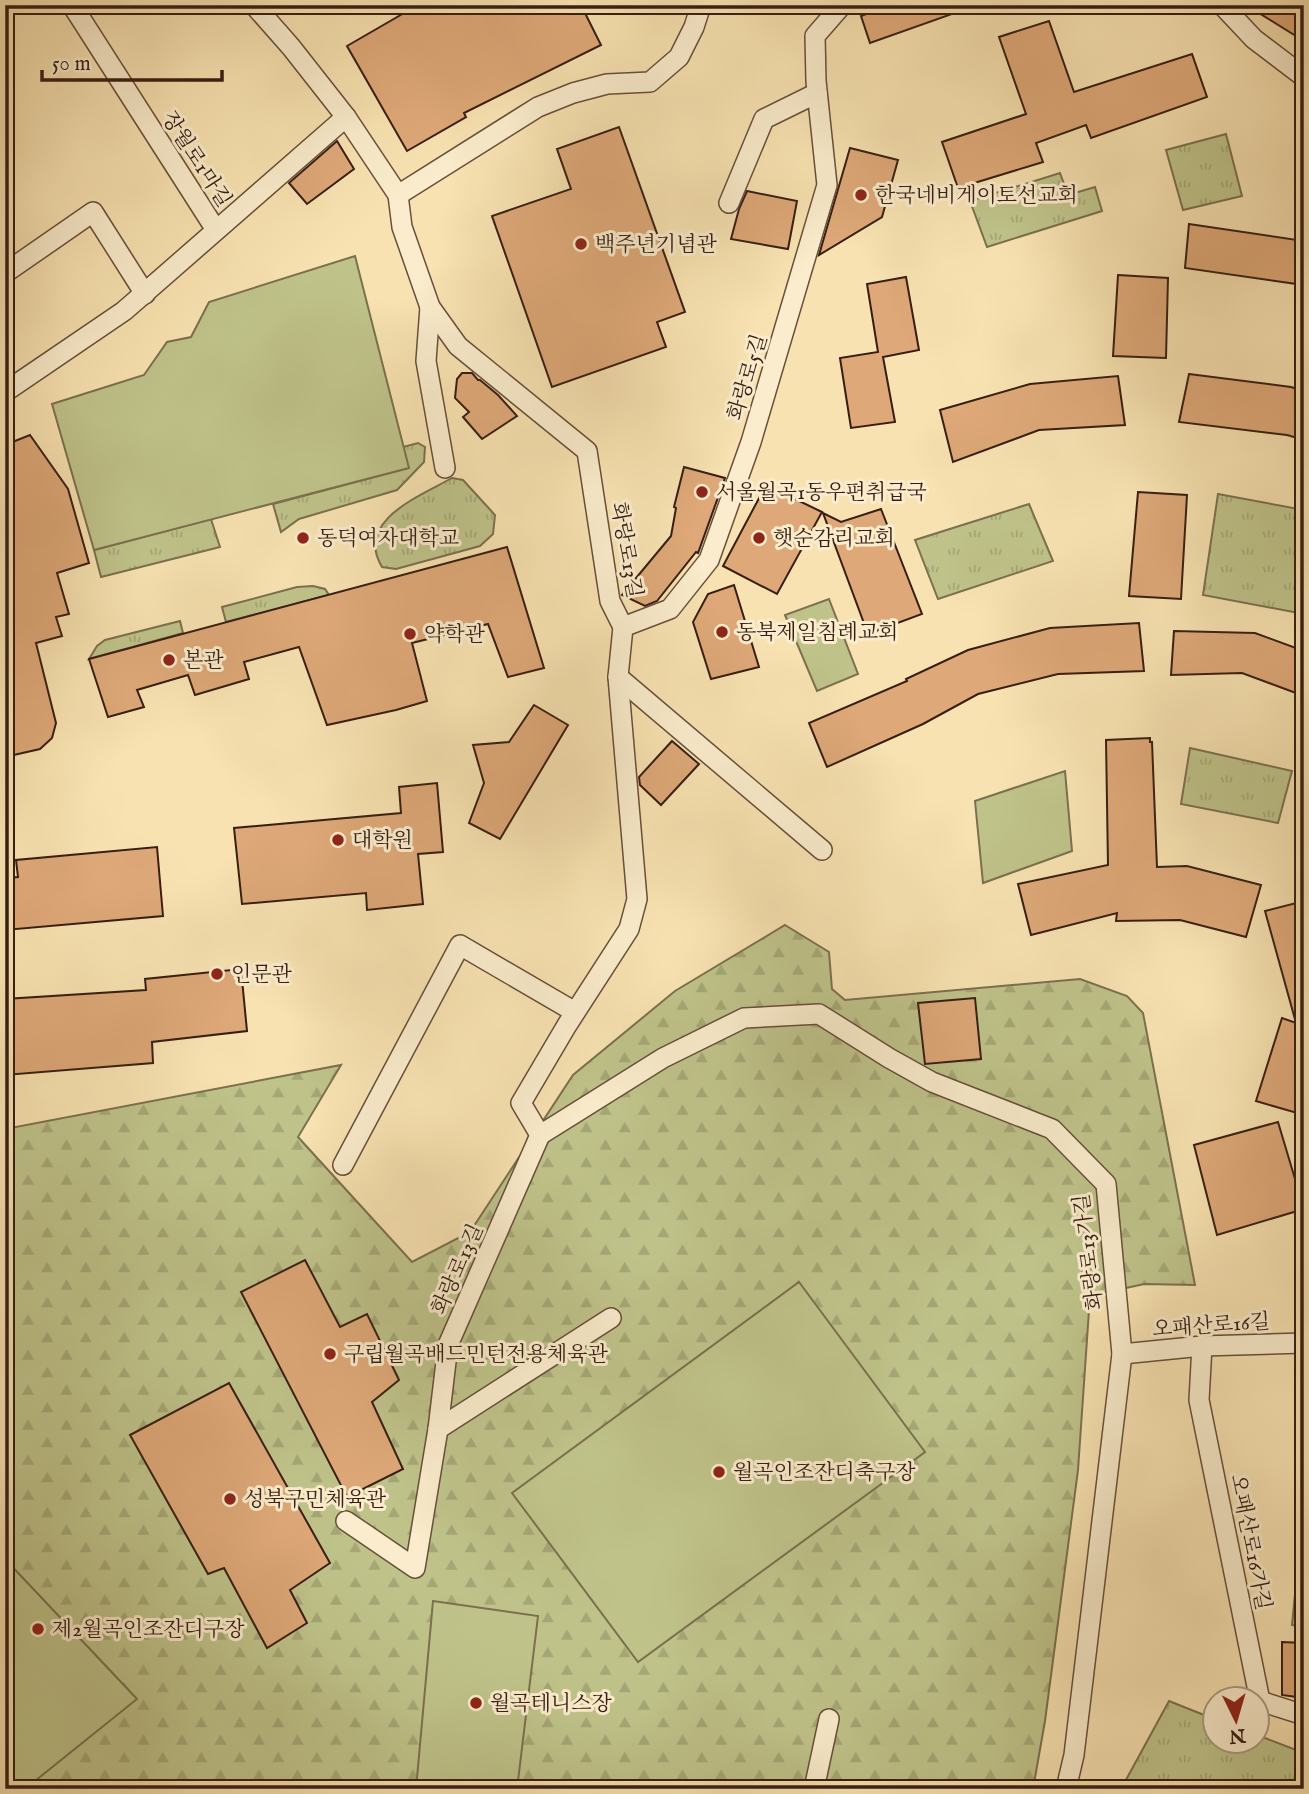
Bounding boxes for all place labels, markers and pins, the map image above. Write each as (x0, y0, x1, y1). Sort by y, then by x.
place label: 한국네비게이토선교회 (875, 183, 1078, 210)
marker: 한국네비게이토선교회 (853, 187, 869, 203)
place label: 백주년기념관 (595, 232, 717, 259)
marker: 백주년기념관 (573, 236, 589, 252)
place label: 서울월곡1동우편취급국 (716, 480, 927, 507)
marker: 서울월곡1동우편취급국 (694, 484, 710, 500)
place label: 동덕여자대학교 (317, 526, 459, 553)
place label: 햇순감리교회 (773, 526, 895, 553)
marker: 동덕여자대학교 (295, 530, 311, 546)
marker: 햇순감리교회 (751, 530, 767, 546)
place label: 동북제일침례교회 (736, 620, 898, 647)
place label: 약학관 (424, 622, 486, 649)
marker: 동북제일침례교회 (714, 624, 730, 640)
marker: 약학관 (402, 626, 418, 642)
place label: 본관 (183, 648, 224, 675)
marker: 본관 (161, 652, 177, 668)
place label: 대학원 (352, 828, 413, 855)
marker: 대학원 (330, 832, 346, 848)
place label: 인문관 (231, 962, 293, 989)
marker: 인문관 (209, 966, 225, 982)
place label: 구립월곡배드민턴전용체육관 (344, 1342, 608, 1369)
marker: 구립월곡배드민턴전용체육관 (322, 1346, 338, 1362)
place label: 월곡인조잔디축구장 (733, 1460, 916, 1487)
marker: 월곡인조잔디축구장 (711, 1464, 727, 1480)
place label: 성북구민체육관 (244, 1487, 387, 1514)
marker: 성북구민체육관 (222, 1491, 238, 1507)
place label: 제2월곡인조잔디구장 (52, 1617, 245, 1644)
marker: 제2월곡인조잔디구장 (30, 1621, 46, 1637)
place label: 월곡테니스장 (490, 1691, 612, 1718)
marker: 월곡테니스장 (468, 1695, 484, 1711)

